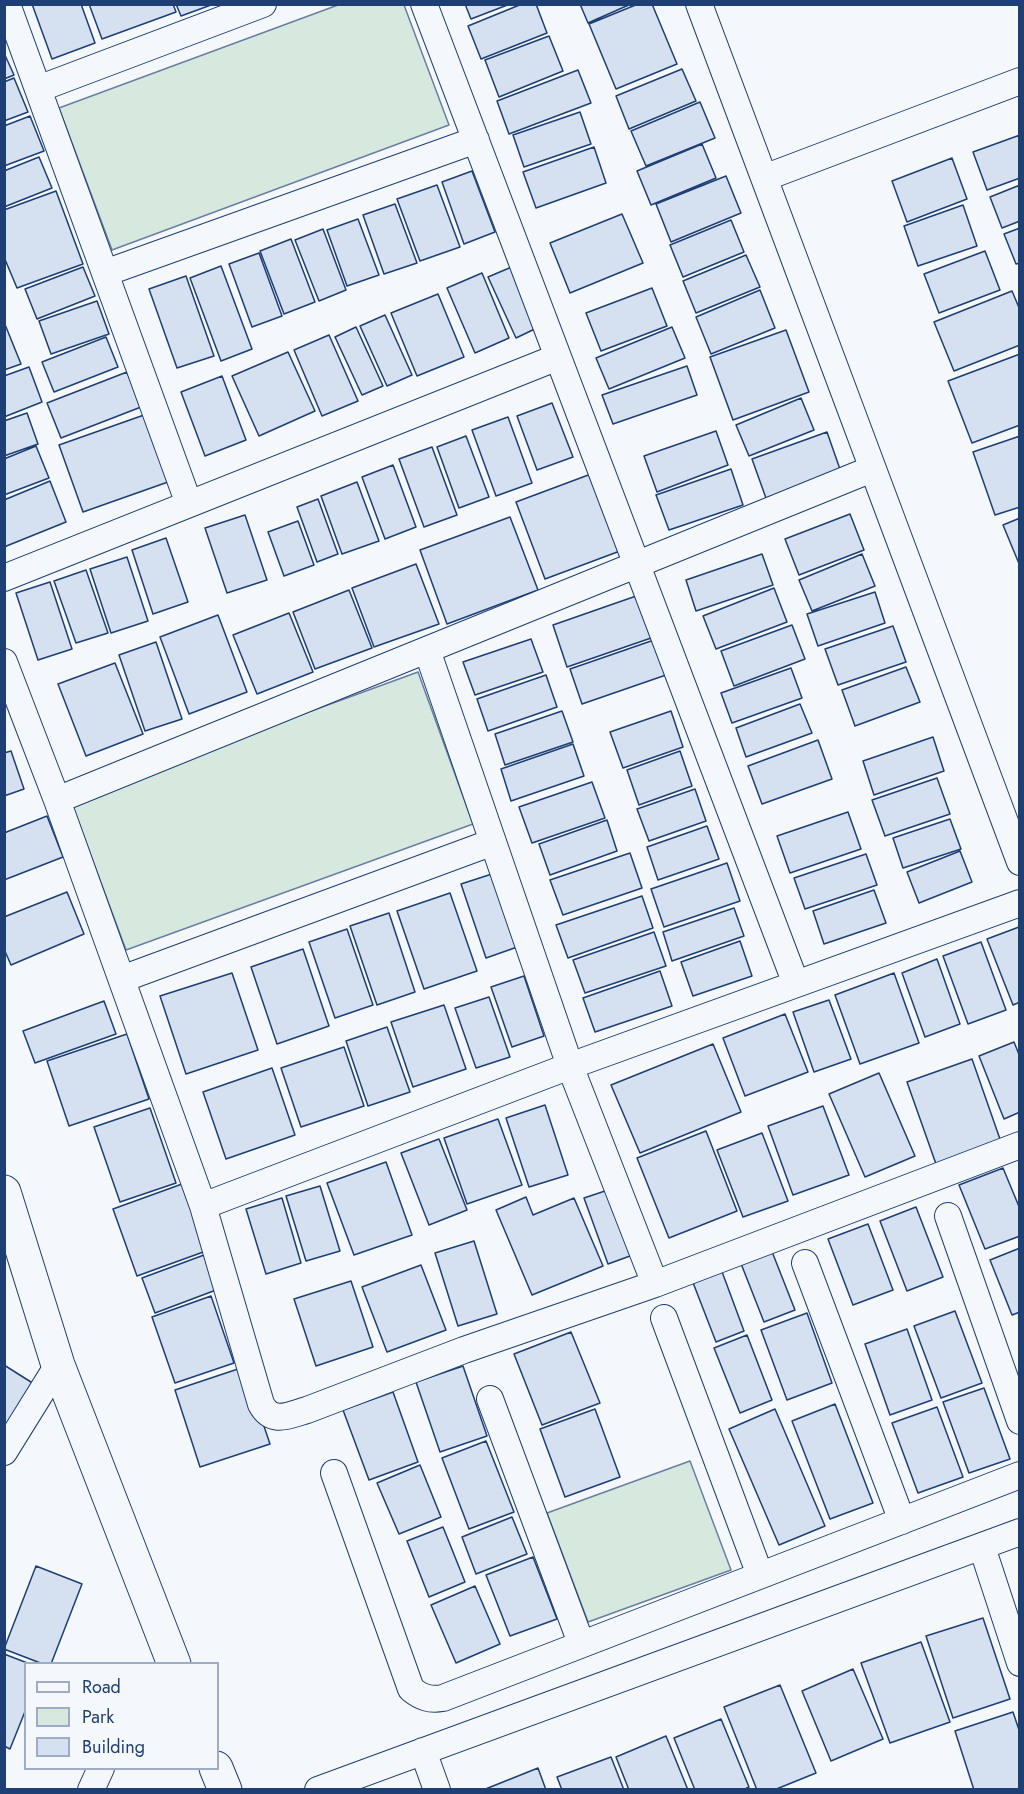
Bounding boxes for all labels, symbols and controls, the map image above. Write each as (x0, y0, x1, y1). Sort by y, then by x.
legend (24, 1662, 219, 1770)
text: Road (82, 1674, 121, 1700)
text: Park (82, 1704, 114, 1730)
text: Building (82, 1734, 145, 1760)

